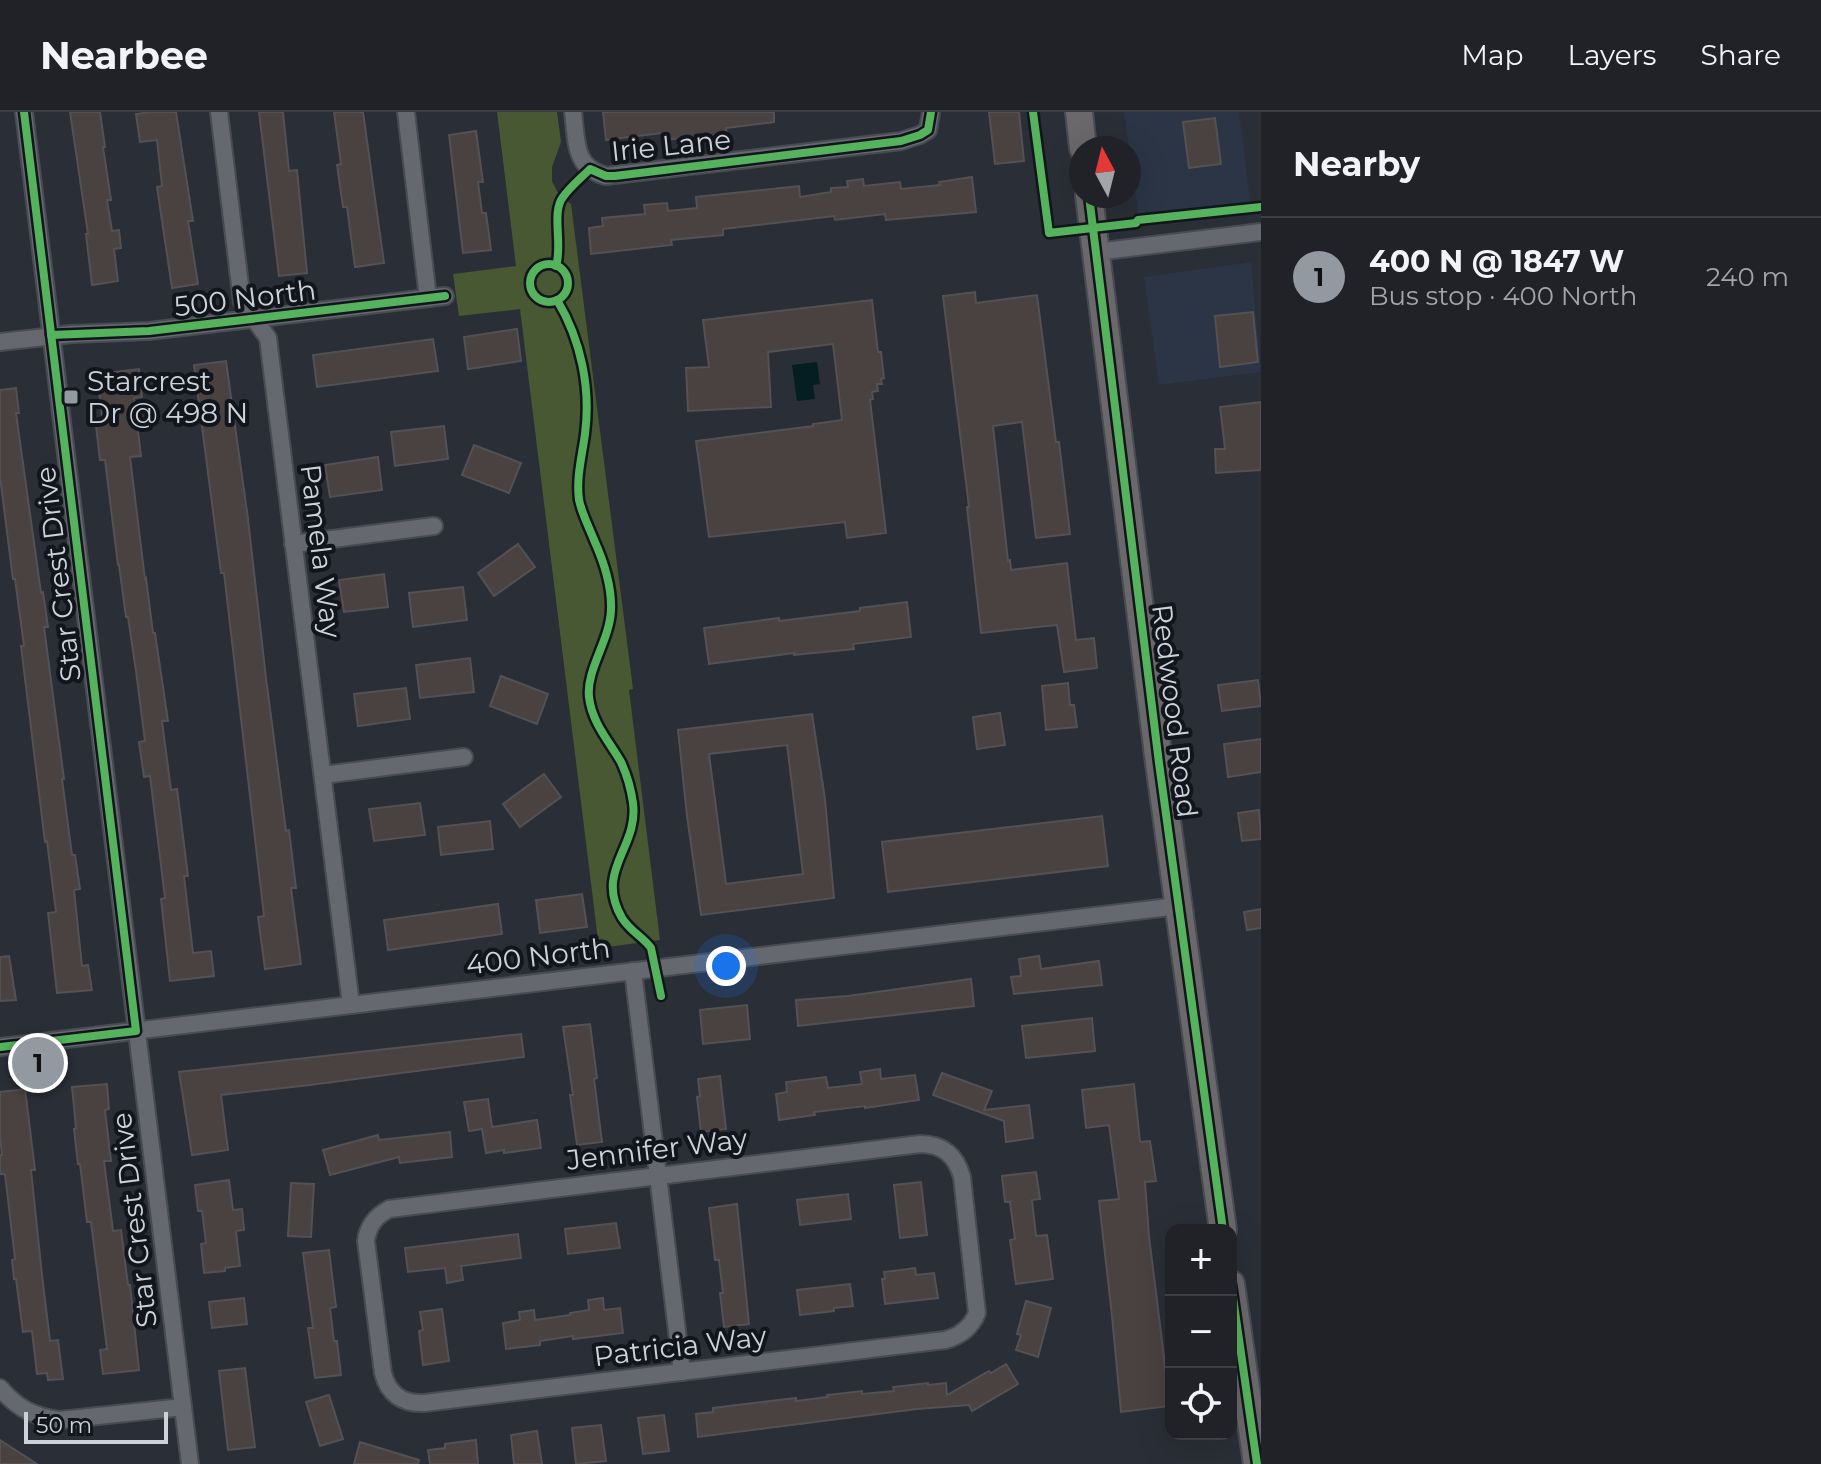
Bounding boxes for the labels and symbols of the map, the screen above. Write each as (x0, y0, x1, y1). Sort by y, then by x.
street label: Irie Lane (609, 122, 733, 168)
north arrow (1069, 136, 1141, 208)
street label: 500 North (172, 272, 318, 324)
place label: Starcrest Dr @ 498 N (87, 364, 248, 430)
marker: Starcrest Dr @ 498 N (62, 388, 80, 406)
street label: Pamela Way (293, 462, 349, 641)
street label: Star Crest Drive (28, 465, 88, 683)
street label: Redwood Road (1145, 602, 1205, 820)
street label: 400 North (464, 930, 612, 982)
your location (706, 946, 746, 986)
pin: 1 (12, 1033, 64, 1093)
street label: Star Crest Drive (104, 1111, 164, 1329)
street label: Jennifer Way (564, 1121, 750, 1177)
street label: Patricia Way (592, 1318, 769, 1373)
scale bar (24, 1408, 168, 1444)

